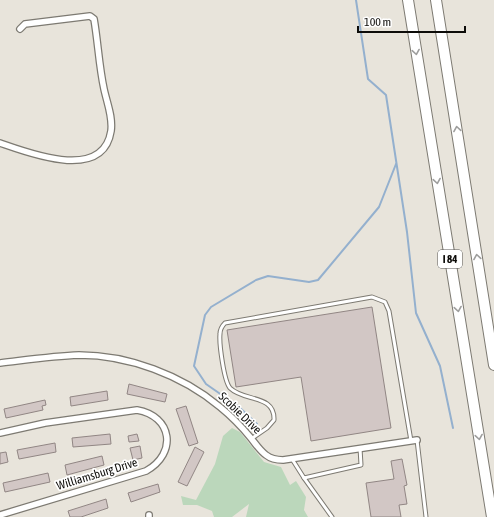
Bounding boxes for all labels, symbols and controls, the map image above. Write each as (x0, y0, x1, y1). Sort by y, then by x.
scale bar (358, 8, 465, 34)
text: 100 m (364, 15, 391, 29)
one-way arrow (411, 49, 420, 55)
one-way arrow (453, 126, 462, 132)
one-way arrow (432, 178, 441, 184)
road number: I 84 (438, 250, 462, 268)
one-way arrow (473, 254, 482, 260)
one-way arrow (453, 306, 462, 312)
street label: Scobie Drive (216, 389, 264, 437)
one-way arrow (474, 434, 483, 440)
street label: Williamsburg Drive (55, 455, 139, 493)

